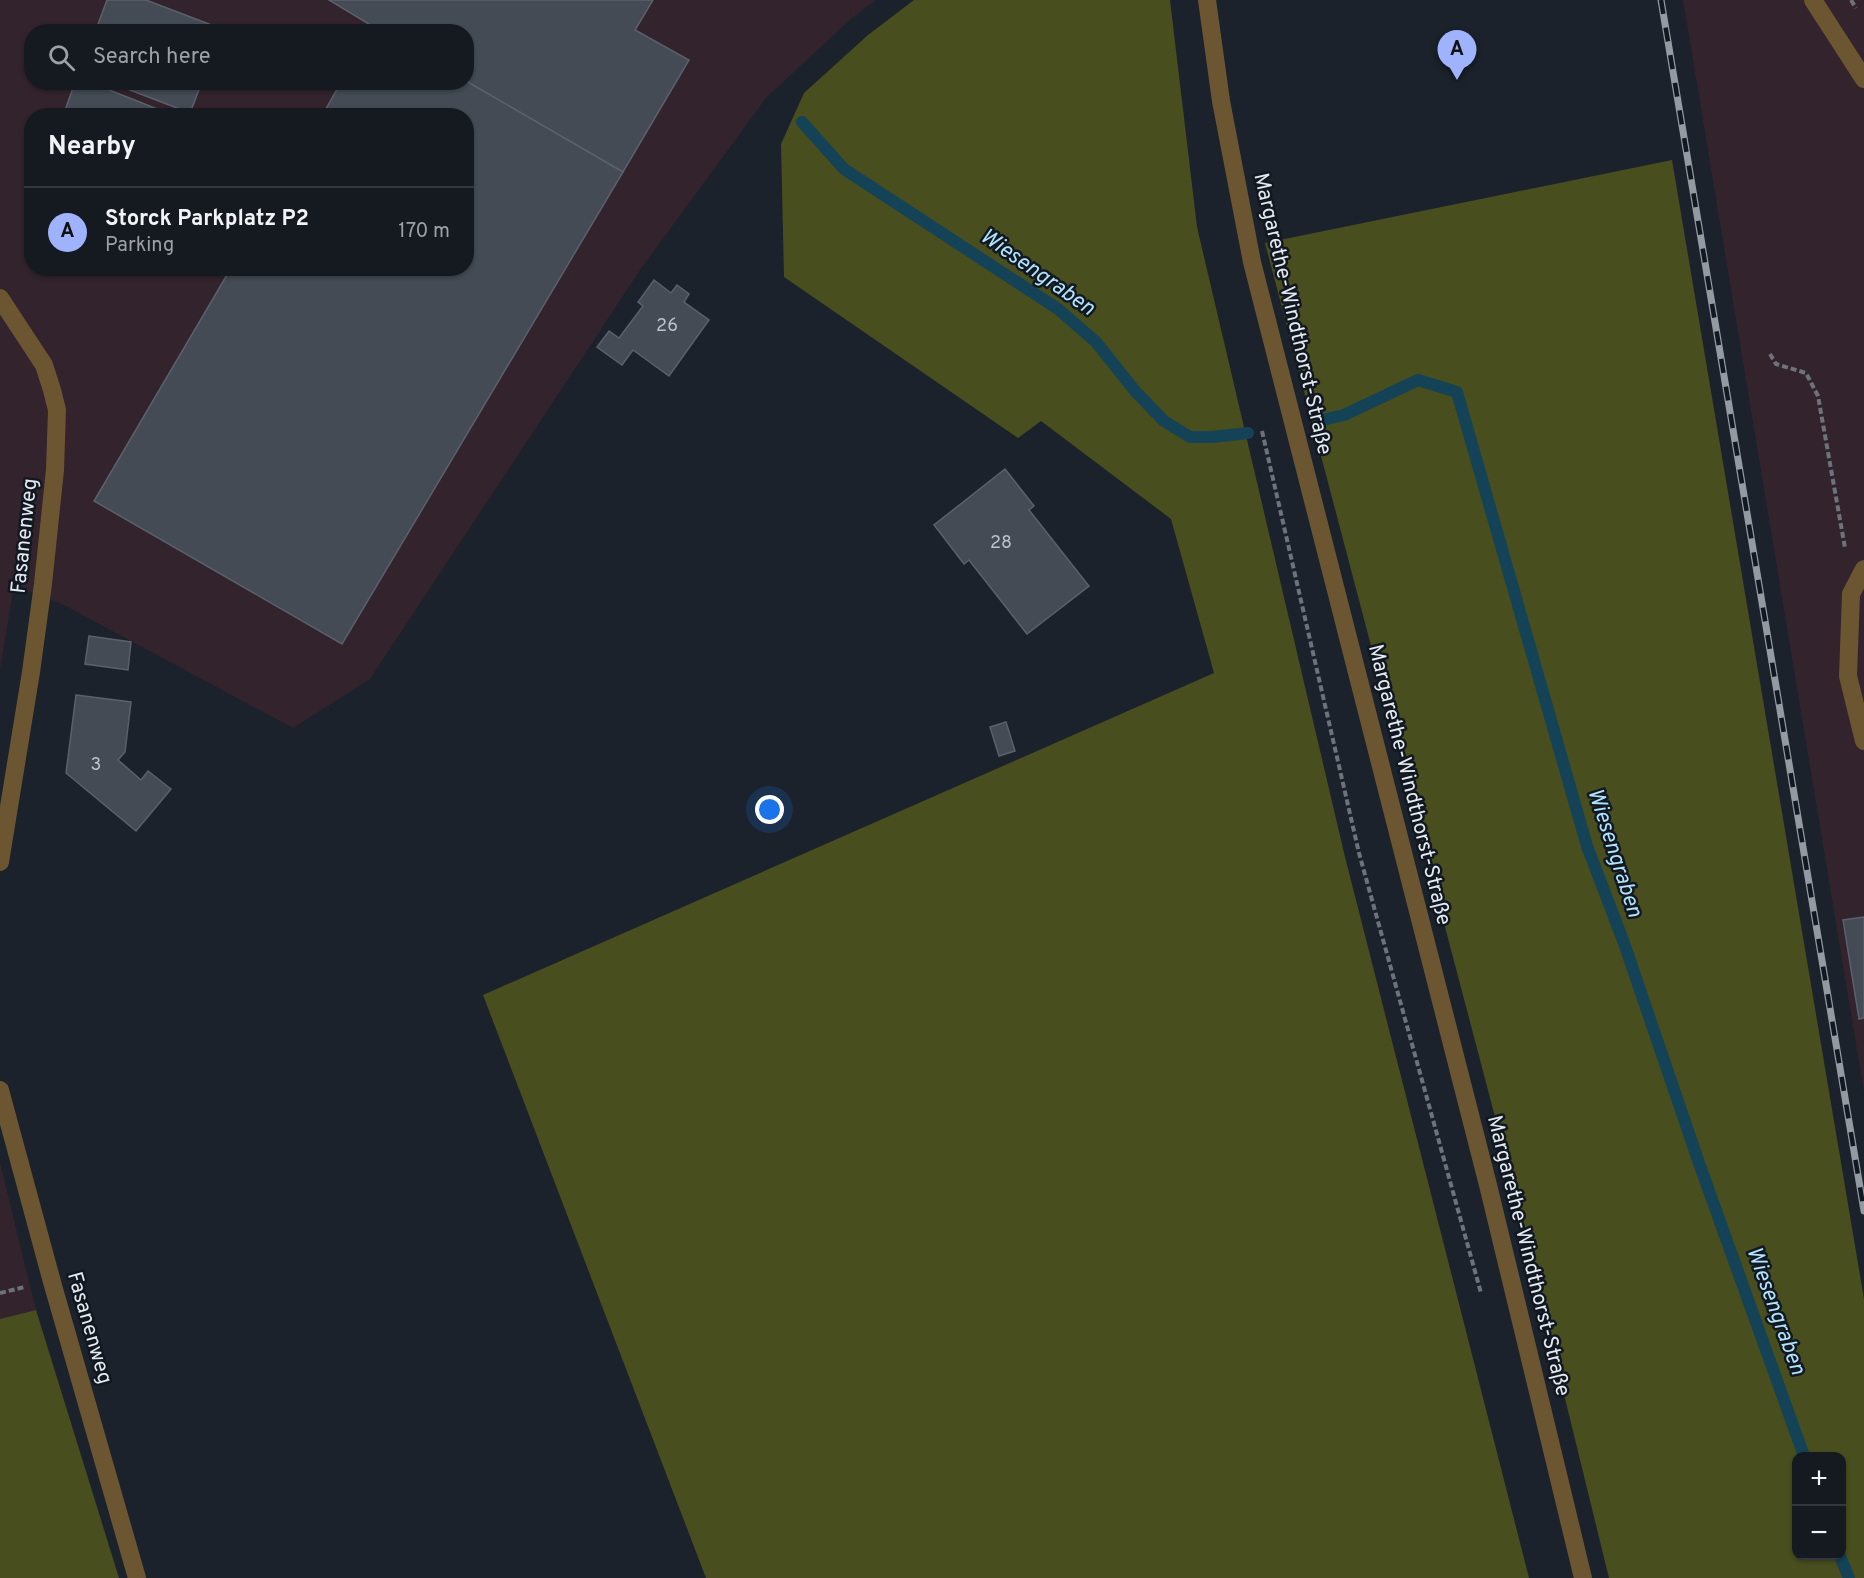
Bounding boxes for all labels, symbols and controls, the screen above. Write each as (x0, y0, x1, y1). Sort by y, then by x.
search box (24, 24, 474, 90)
pin: A (1438, 31, 1476, 80)
icon: search (45, 41, 78, 74)
text: Search here (93, 44, 211, 71)
text: Nearby (48, 131, 136, 164)
street label: Margarethe-Windthorst-Straße (1246, 170, 1338, 458)
text: Storck Parkplatz P2 (105, 206, 309, 233)
text: A (60, 219, 75, 245)
text: 170 m (398, 219, 450, 245)
water label: Wiesengraben (974, 223, 1100, 323)
text: Parking (105, 233, 174, 259)
house number: 26 (656, 315, 678, 338)
street label: Fasanenweg (6, 477, 44, 595)
house number: 28 (990, 532, 1012, 555)
street label: Margarethe-Windthorst-Straße (1361, 642, 1457, 928)
house number: 3 (91, 754, 101, 777)
water label: Wiesengraben (1580, 785, 1648, 921)
your location (755, 795, 784, 824)
street label: Margarethe-Windthorst-Straße (1480, 1113, 1576, 1399)
water label: Wiesengraben (1739, 1243, 1811, 1379)
street label: Fasanenweg (60, 1269, 118, 1387)
map controls (1792, 1452, 1846, 1560)
button: + (1792, 1452, 1846, 1506)
button: − (1792, 1506, 1846, 1560)

